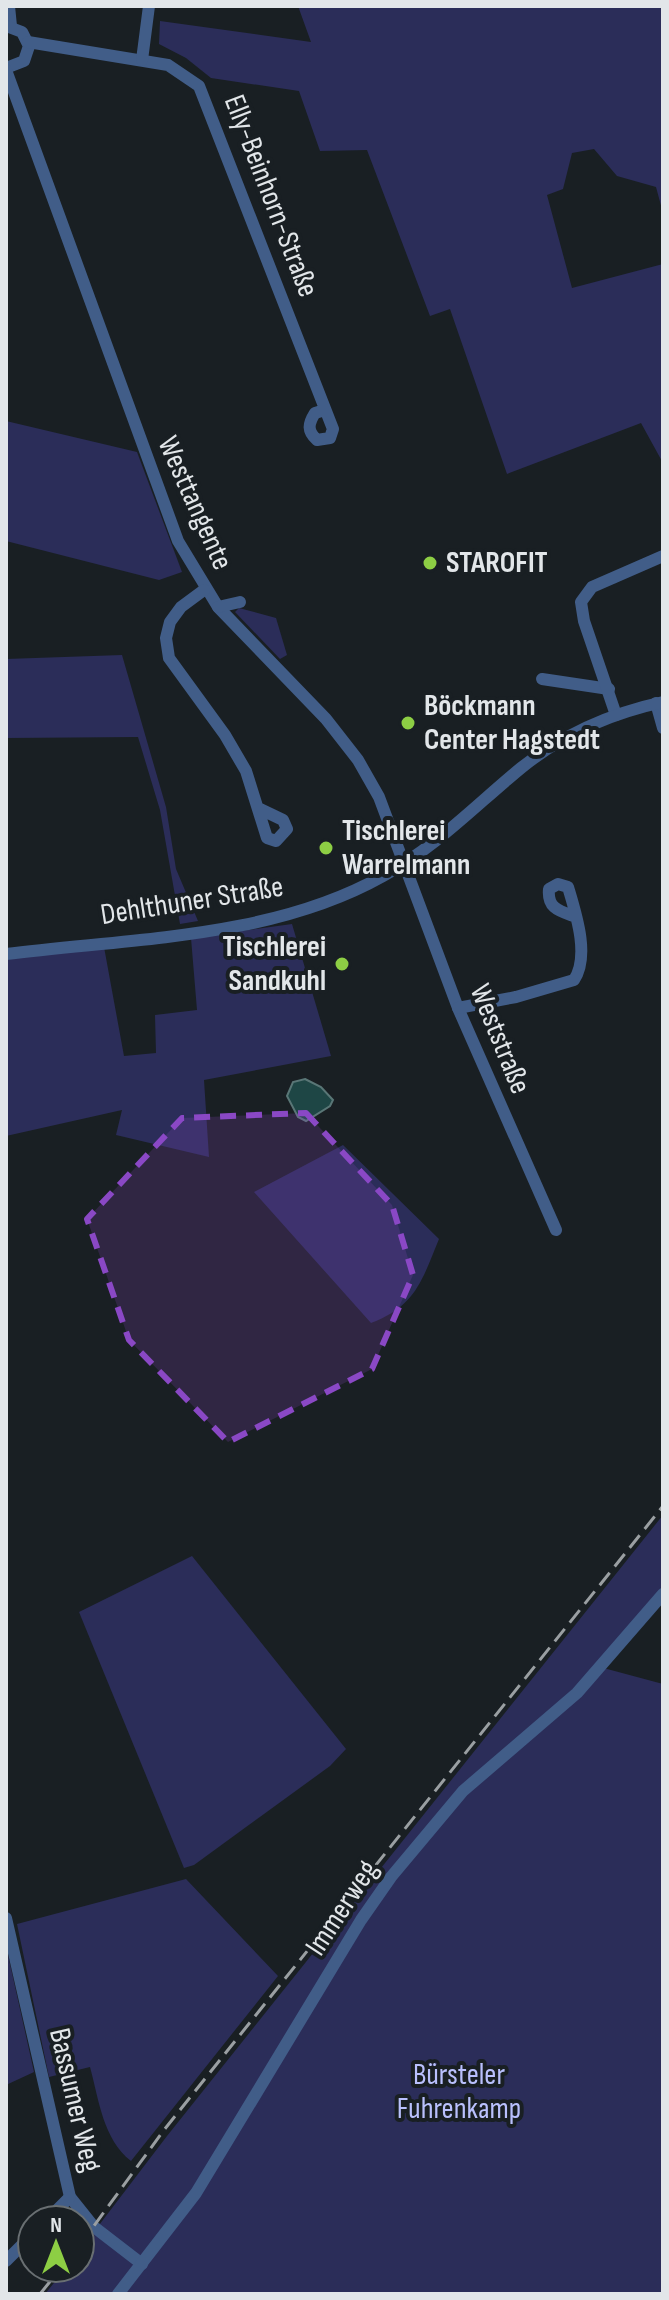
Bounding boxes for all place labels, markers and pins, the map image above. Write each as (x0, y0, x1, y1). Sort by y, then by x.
place label: STAROFIT (446, 545, 548, 581)
marker: STAROFIT (421, 554, 439, 572)
place label: Böckmann Center Hagstedt (424, 688, 600, 758)
marker: Böckmann Center Hagstedt (399, 714, 417, 732)
place label: Tischlerei Warrelmann (342, 813, 470, 883)
marker: Tischlerei Warrelmann (317, 839, 335, 857)
place label: Tischlerei Sandkuhl (223, 929, 326, 999)
marker: Tischlerei Sandkuhl (333, 955, 351, 973)

